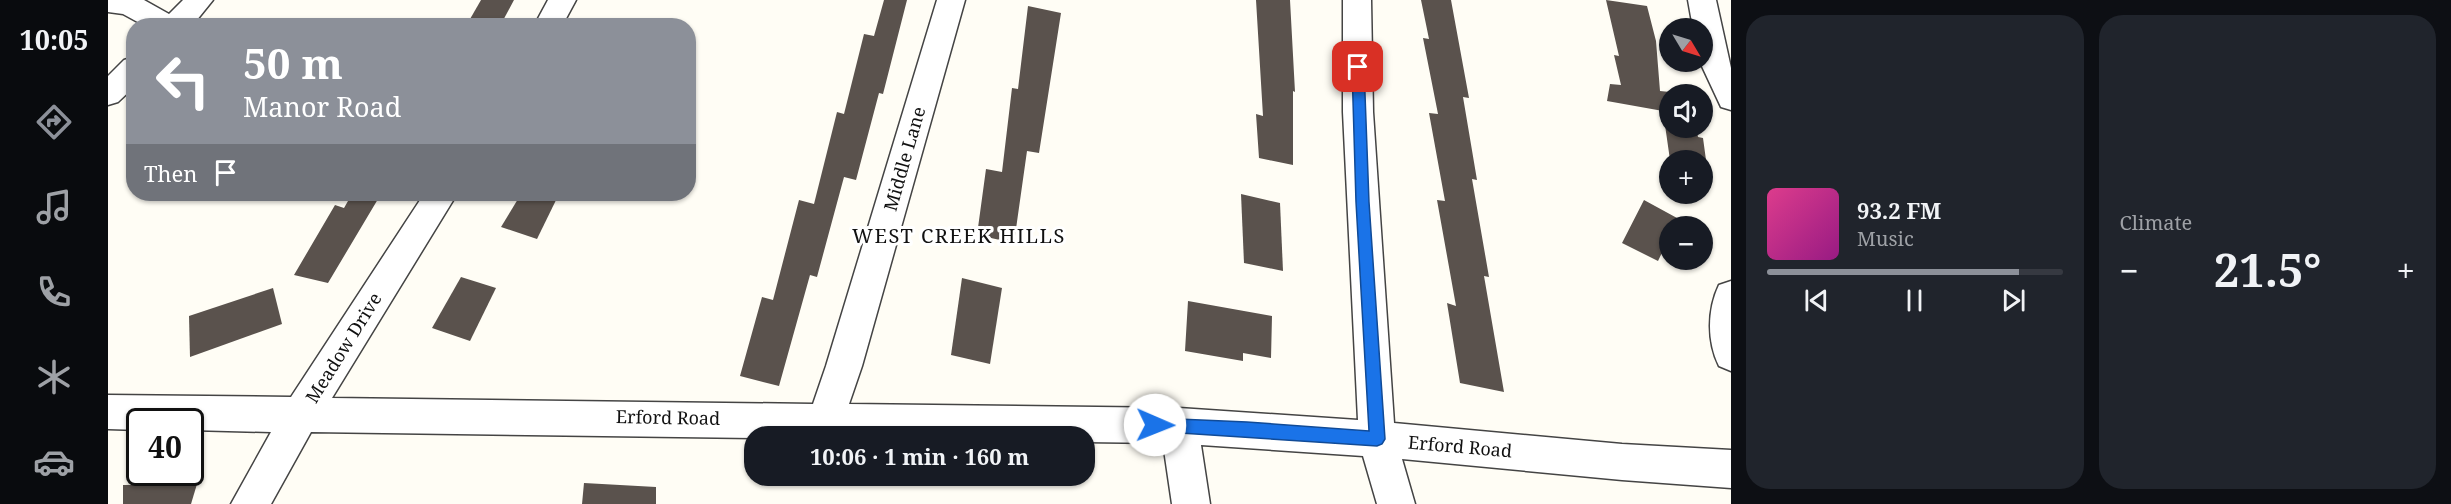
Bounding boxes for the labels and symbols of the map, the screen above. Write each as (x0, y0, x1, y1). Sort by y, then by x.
north arrow (1659, 18, 1713, 72)
pin (1332, 41, 1383, 92)
street label: Middle Lane (878, 104, 930, 214)
district label: WEST CREEK HILLS (852, 222, 1066, 249)
street label: Meadow Drive (300, 288, 387, 407)
position arrow (1123, 393, 1187, 457)
street label: Erford Road (616, 404, 720, 430)
speed limit sign: 40 (126, 408, 204, 486)
street label: Erford Road (1407, 430, 1513, 463)

